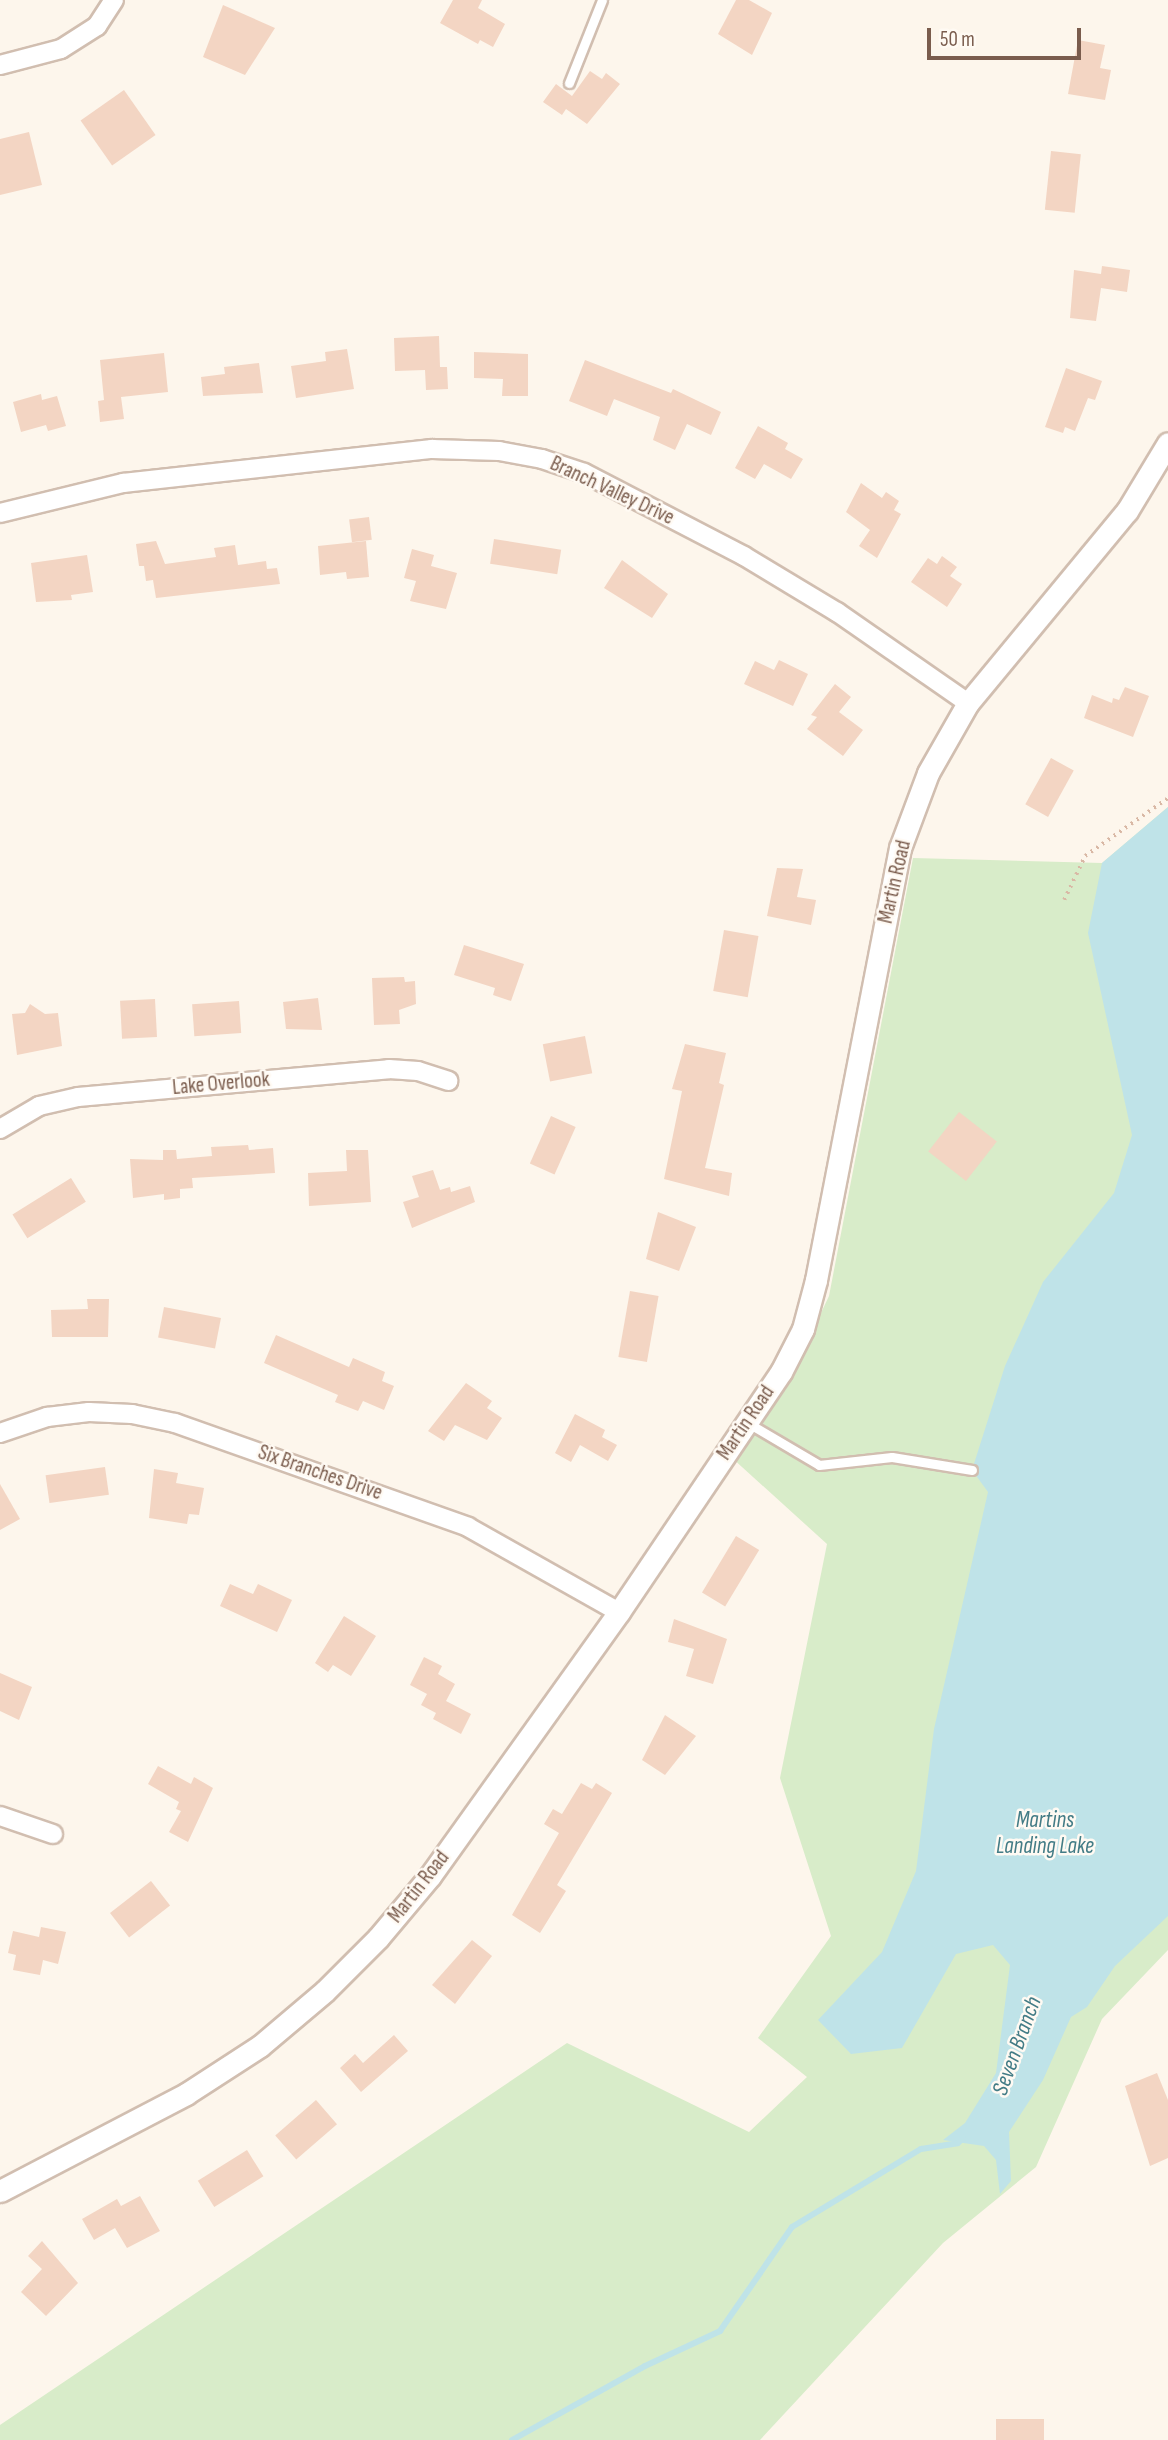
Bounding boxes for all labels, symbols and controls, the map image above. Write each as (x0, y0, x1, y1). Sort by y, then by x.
scale bar (930, 14, 1084, 58)
text: 50 m (940, 27, 975, 52)
street label: Branch Valley Drive (546, 451, 678, 531)
street label: Martin Road (873, 838, 917, 926)
street label: Lake Overlook (171, 1067, 271, 1101)
street label: Martin Road (712, 1381, 780, 1465)
street label: Six Branches Drive (255, 1440, 385, 1506)
water label: Martins Landing Lake (996, 1806, 1094, 1860)
street label: Martin Road (383, 1846, 455, 1928)
water label: Seven Branch (986, 1993, 1048, 2099)

